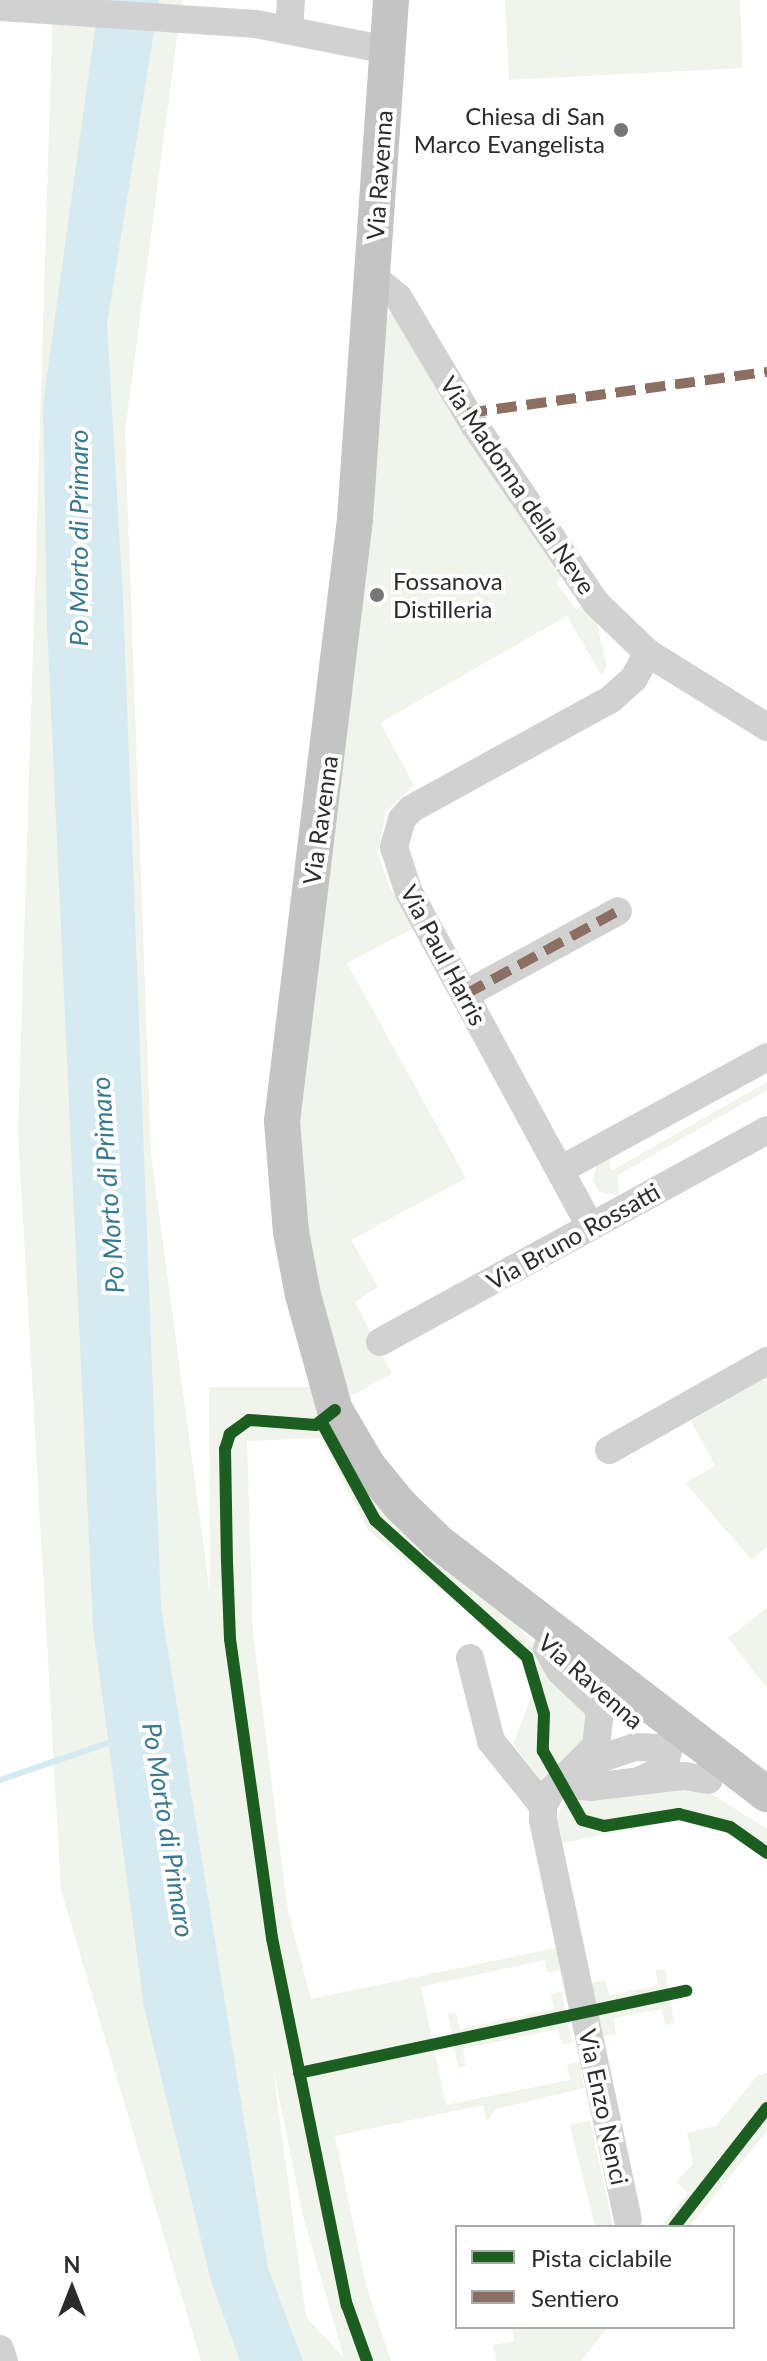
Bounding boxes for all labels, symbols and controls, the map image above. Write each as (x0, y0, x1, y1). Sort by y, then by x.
place label: Chiesa di San Marco Evangelista (414, 102, 605, 158)
street label: Via Ravenna (360, 109, 398, 241)
marker: Chiesa di San Marco Evangelista (612, 121, 630, 139)
street label: Via Madonna della Neve (434, 371, 602, 599)
water label: Po Morto di Primaro (63, 429, 95, 647)
place label: Fossanova Distilleria (393, 567, 503, 623)
marker: Fossanova Distilleria (368, 586, 386, 604)
street label: Via Ravenna (297, 754, 343, 886)
street label: Via Paul Harris (395, 880, 493, 1030)
water label: Po Morto di Primaro (85, 1076, 131, 1294)
street label: Via Bruno Rossatti (481, 1177, 665, 1295)
street label: Via Ravenna (532, 1627, 650, 1735)
water label: Po Morto di Primaro (136, 1720, 200, 1940)
street label: Via Enzo Nenci (573, 2026, 635, 2188)
legend (455, 2225, 735, 2329)
text: Pista ciclabile (531, 2243, 672, 2272)
north arrow (32, 2249, 112, 2329)
text: N (64, 2251, 80, 2278)
text: Sentiero (531, 2283, 619, 2312)

